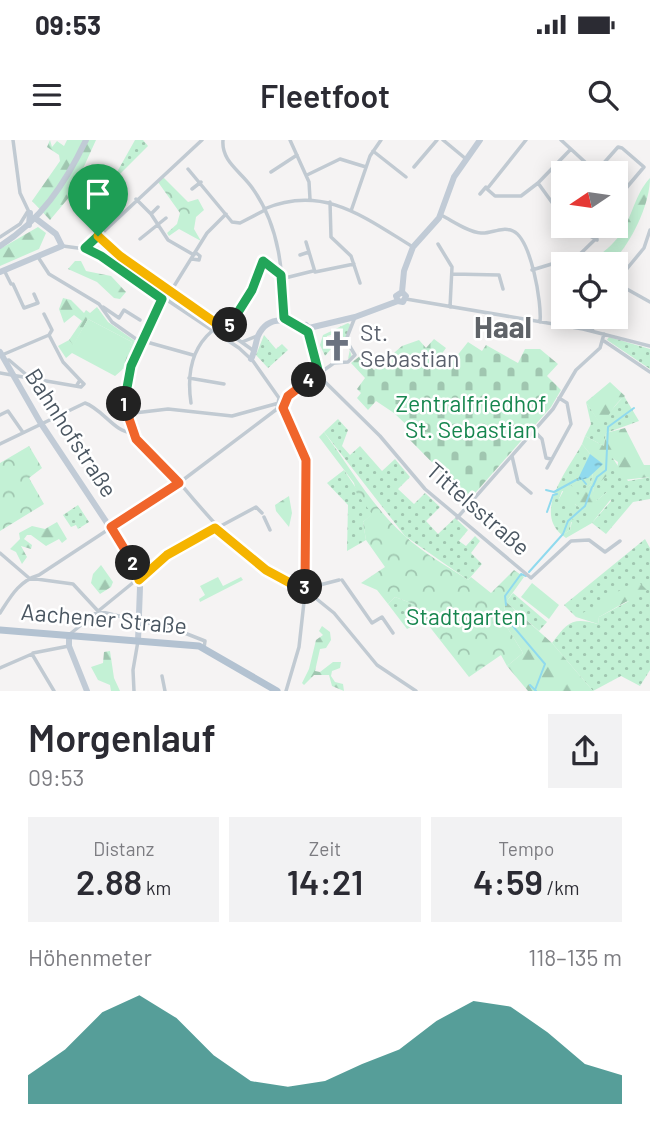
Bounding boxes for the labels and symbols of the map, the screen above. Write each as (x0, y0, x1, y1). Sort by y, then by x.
north arrow (551, 161, 628, 238)
pin (68, 164, 128, 236)
pin: 5 (212, 308, 247, 342)
district label: Haal (474, 308, 532, 344)
place label: St. Sebastian (360, 318, 459, 372)
church icon: St. Sebastian (320, 329, 354, 363)
pin: 4 (292, 362, 326, 398)
street label: Bahnhofstraße (20, 363, 124, 502)
pin: 1 (106, 386, 142, 422)
park label: Zentralfriedhof St. Sebastian (395, 389, 547, 443)
street label: Tittelsstraße (421, 456, 536, 561)
pin: 2 (116, 546, 150, 580)
pin: 3 (288, 570, 322, 604)
street label: Aachener Straße (20, 597, 188, 639)
park label: Stadtgarten (406, 602, 526, 630)

